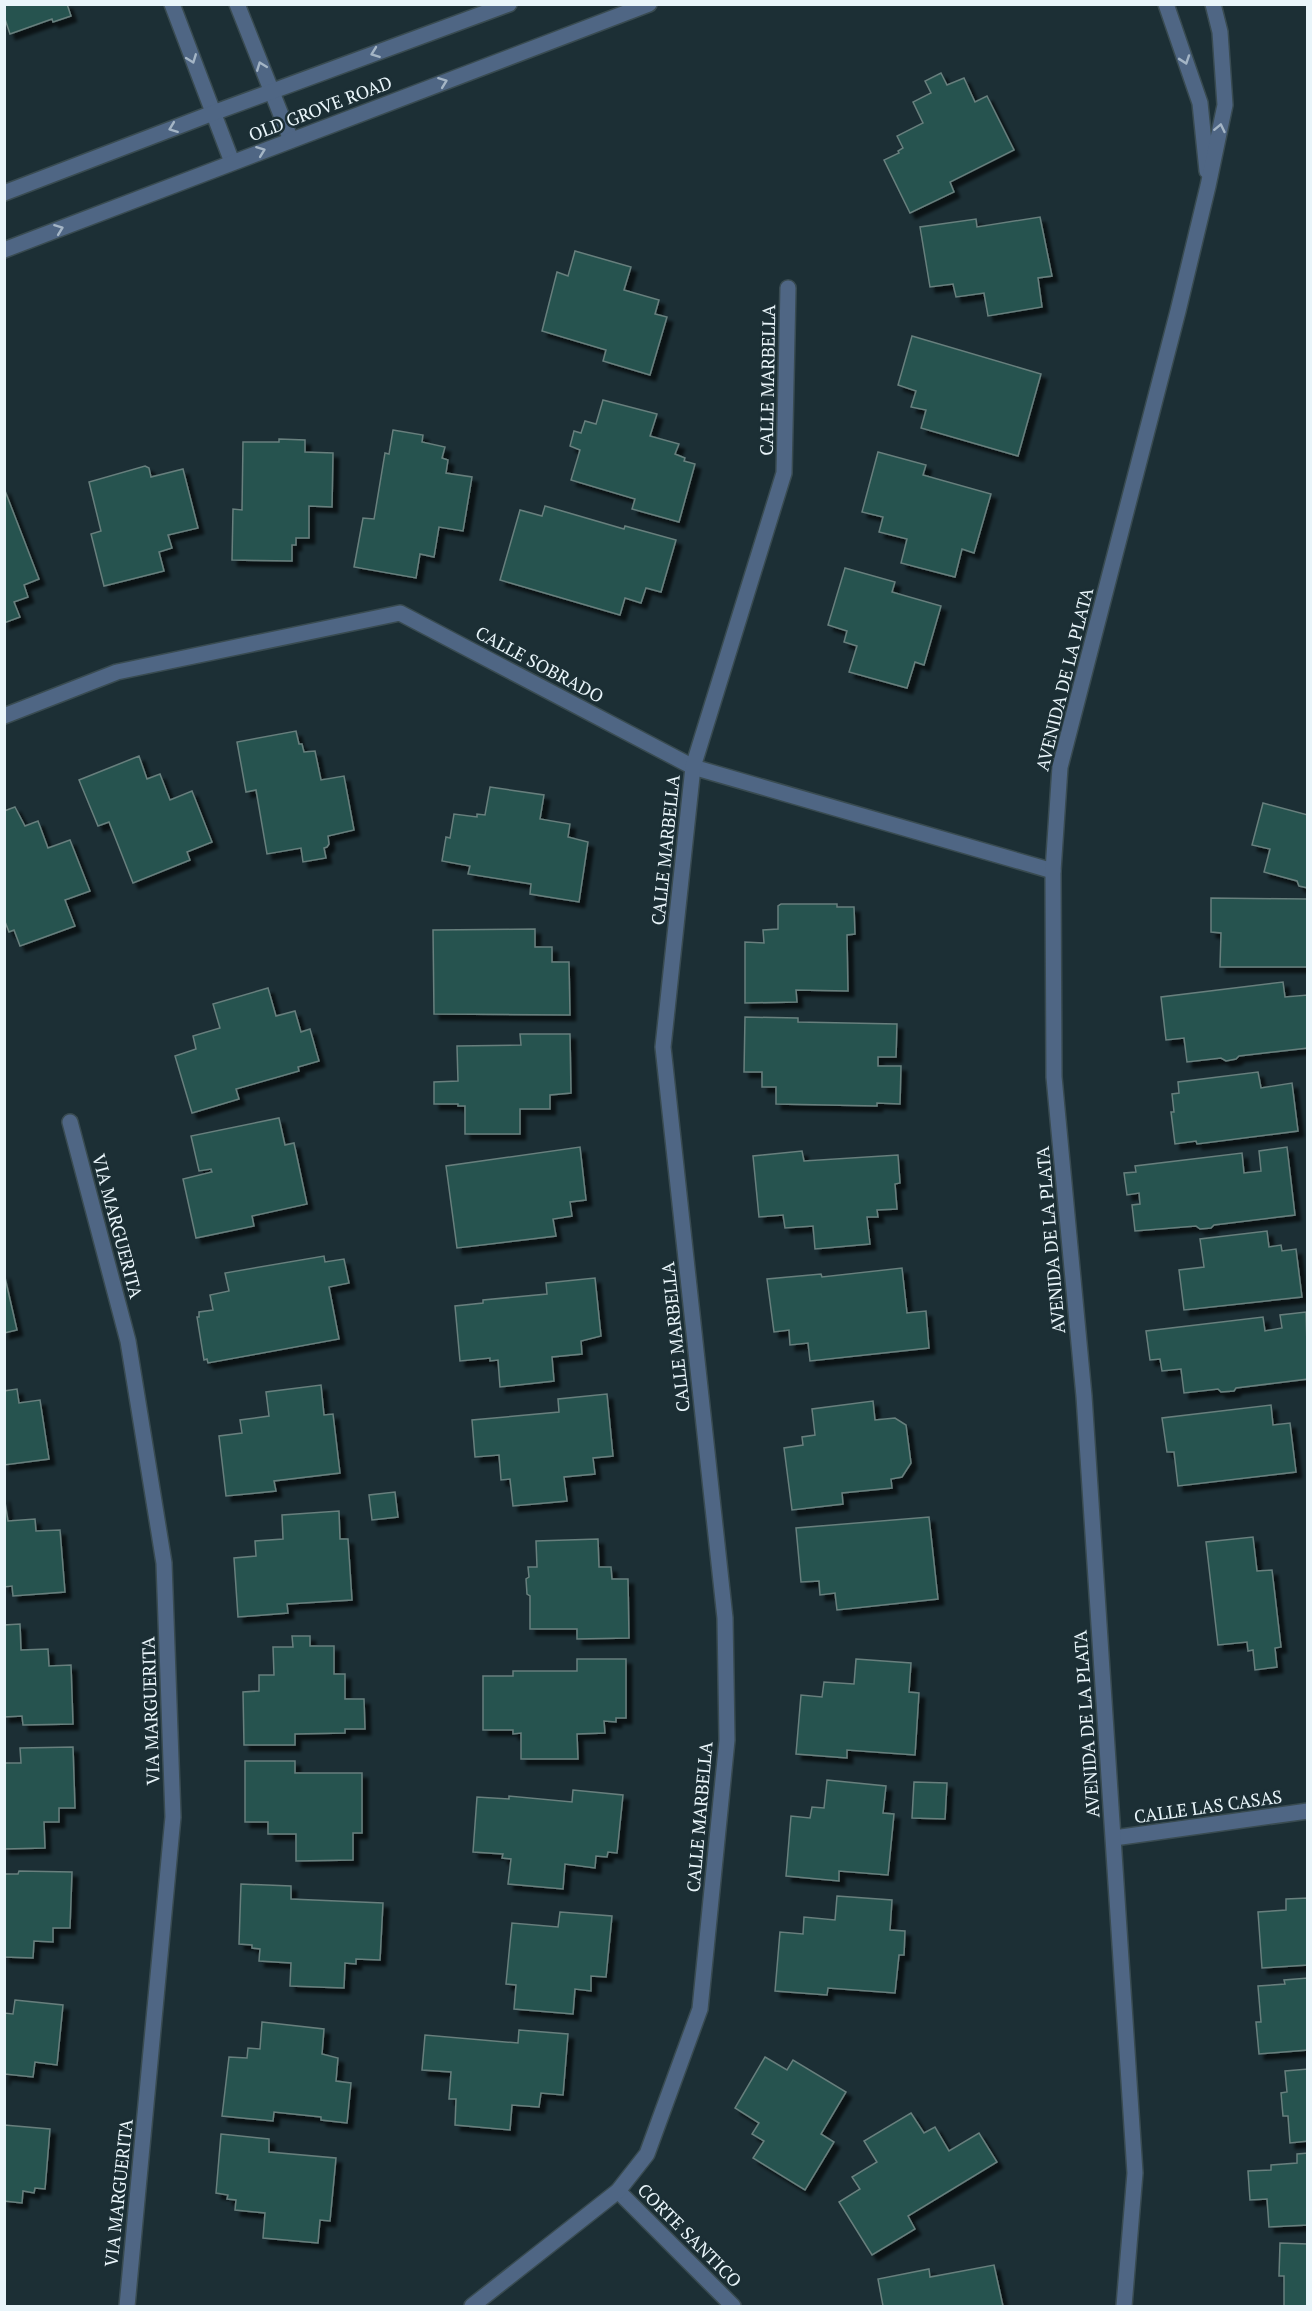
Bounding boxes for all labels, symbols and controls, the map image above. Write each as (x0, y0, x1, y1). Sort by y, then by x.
one-way arrow (370, 46, 381, 59)
one-way arrow (185, 53, 198, 64)
one-way arrow (1178, 54, 1191, 65)
one-way arrow (256, 61, 269, 72)
street label: OLD GROVE ROAD (245, 70, 395, 146)
one-way arrow (437, 77, 448, 90)
one-way arrow (168, 121, 179, 133)
one-way arrow (1213, 124, 1226, 134)
one-way arrow (255, 146, 266, 158)
one-way arrow (53, 223, 64, 236)
street label: CALLE MARBELLA (754, 304, 780, 456)
street label: AVENIDA DE LA PLATA (1030, 584, 1099, 773)
street label: CALLE SOBRADO (472, 620, 608, 708)
street label: CALLE MARBELLA (645, 773, 685, 926)
street label: AVENIDA DE LA PLATA (1030, 1145, 1070, 1335)
street label: VIA MARGUERITA (87, 1151, 149, 1302)
street label: CALLE MARBELLA (655, 1260, 695, 1413)
street label: AVENIDA DE LA PLATA (1067, 1629, 1105, 1819)
street label: VIA MARGUERITA (135, 1636, 165, 1786)
street label: CALLE MARBELLA (680, 1740, 718, 1893)
street label: CALLE LAS CASAS (1132, 1784, 1284, 1828)
street label: VIA MARGUERITA (98, 2117, 138, 2268)
street label: CORTE SANTICO (633, 2178, 747, 2292)

